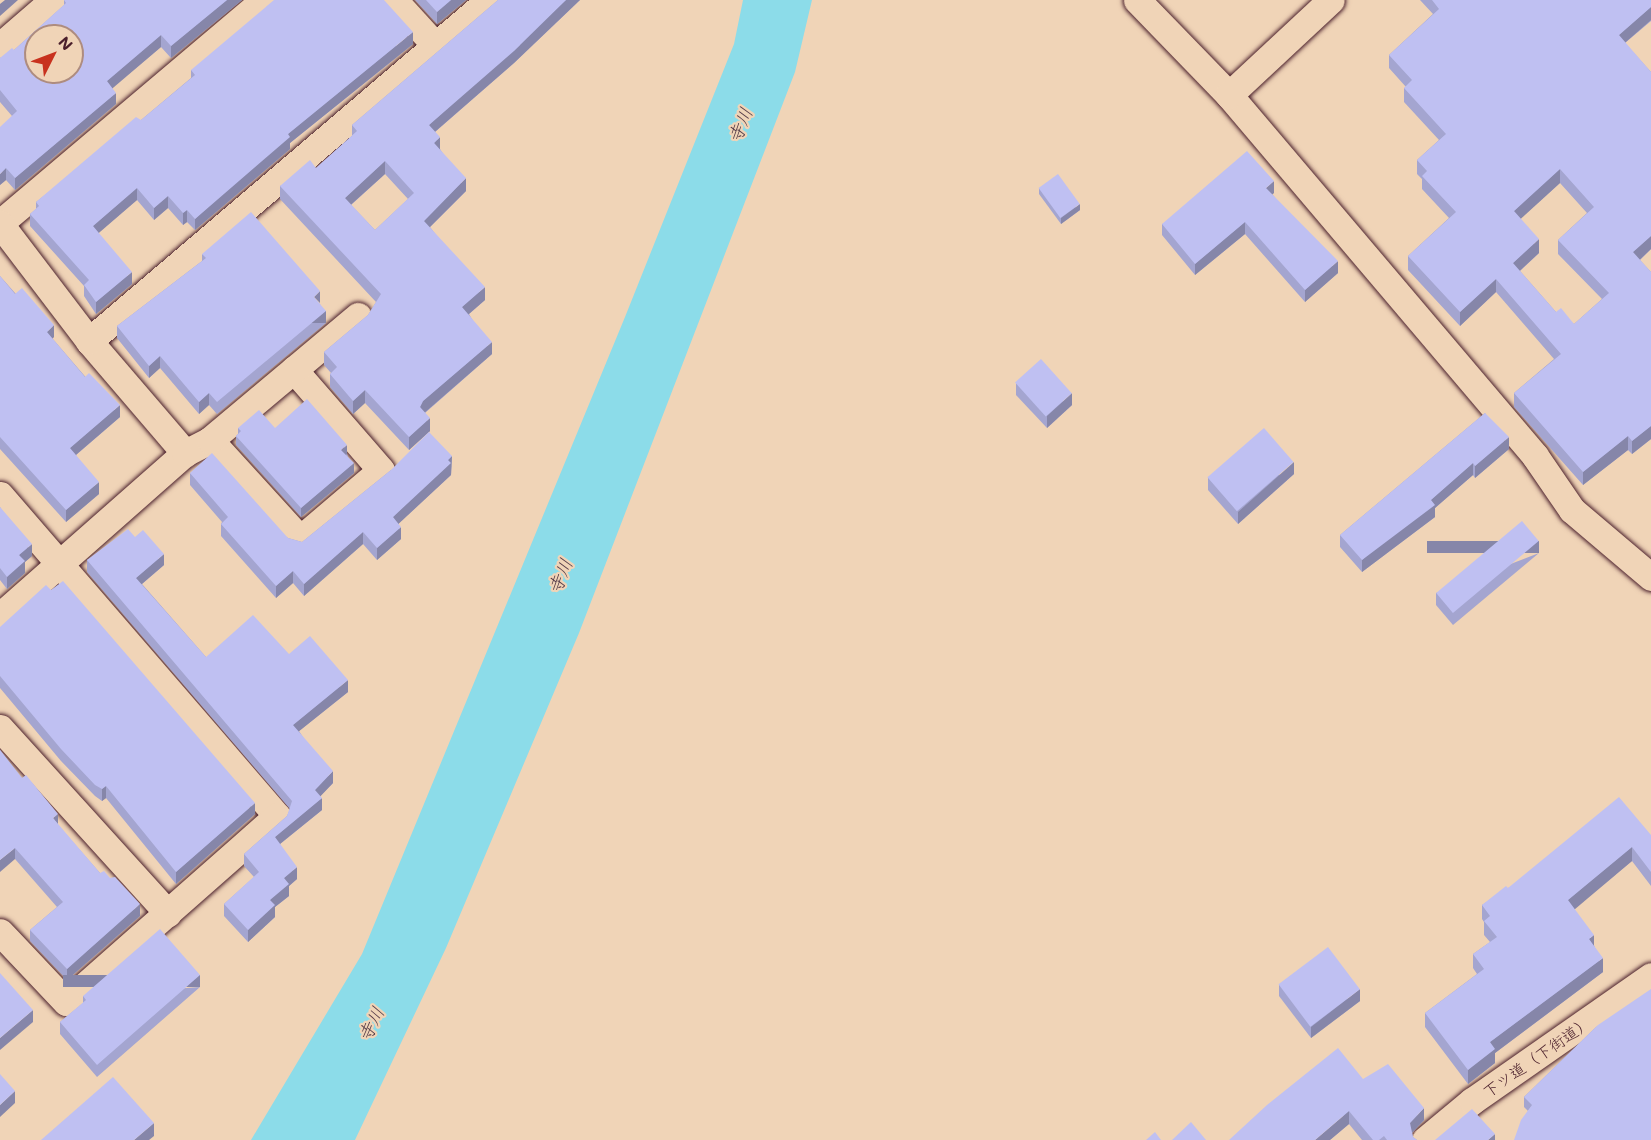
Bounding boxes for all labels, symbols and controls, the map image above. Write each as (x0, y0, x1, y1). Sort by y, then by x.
north arrow (24, 24, 84, 84)
text: N (54, 31, 78, 55)
water label: 寺川 (723, 104, 757, 146)
water label: 寺川 (543, 555, 577, 597)
water label: 寺川 (353, 1003, 389, 1045)
street label: 下ツ道（下街道） (1479, 1012, 1595, 1102)

